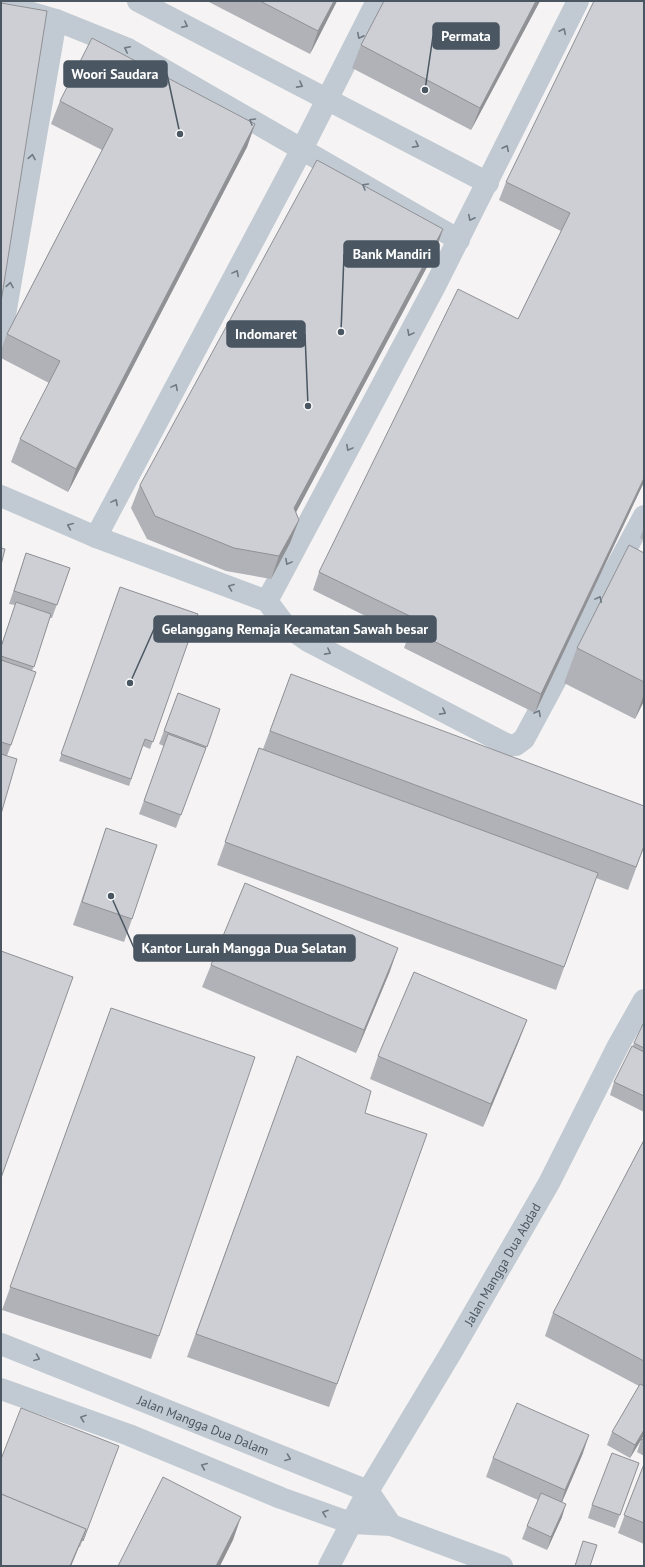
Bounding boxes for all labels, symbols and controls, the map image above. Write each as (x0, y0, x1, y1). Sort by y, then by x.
one-way arrow (181, 20, 188, 28)
callout: Permata (433, 23, 499, 49)
text: Permata (441, 27, 491, 45)
one-way arrow (558, 28, 566, 36)
one-way arrow (357, 31, 365, 39)
one-way arrow (124, 46, 131, 54)
callout: Woori Saudara (64, 61, 167, 87)
text: Woori Saudara (72, 65, 158, 83)
one-way arrow (296, 80, 303, 88)
one-way arrow (249, 118, 256, 125)
one-way arrow (411, 140, 419, 148)
one-way arrow (501, 145, 508, 152)
one-way arrow (27, 154, 36, 160)
one-way arrow (362, 183, 369, 190)
one-way arrow (468, 213, 475, 221)
callout: Bank Mandiri (344, 241, 439, 267)
text: Bank Mandiri (353, 245, 432, 263)
one-way arrow (232, 269, 239, 277)
one-way arrow (5, 282, 14, 289)
callout: Indomaret (227, 321, 305, 347)
text: Indomaret (235, 325, 297, 343)
one-way arrow (408, 329, 415, 336)
one-way arrow (171, 384, 178, 392)
one-way arrow (346, 443, 354, 451)
one-way arrow (110, 499, 117, 506)
one-way arrow (67, 522, 74, 530)
one-way arrow (285, 558, 292, 565)
one-way arrow (227, 584, 234, 592)
one-way arrow (595, 596, 602, 603)
callout: Gelanggang Remaja Kecamatan Sawah besar (154, 616, 436, 642)
text: Gelanggang Remaja Kecamatan Sawah besar (162, 620, 428, 638)
one-way arrow (324, 647, 331, 655)
one-way arrow (439, 707, 446, 715)
one-way arrow (533, 710, 540, 717)
callout: Kantor Lurah Mangga Dua Selatan (134, 935, 355, 961)
text: Kantor Lurah Mangga Dua Selatan (142, 939, 346, 957)
street label: Jalan Mangga Dua Abdad (460, 1200, 545, 1330)
one-way arrow (34, 1354, 41, 1362)
street label: Jalan Mangga Dua Dalam (134, 1391, 271, 1459)
one-way arrow (80, 1415, 87, 1423)
one-way arrow (285, 1453, 292, 1461)
one-way arrow (201, 1462, 208, 1470)
one-way arrow (322, 1510, 329, 1518)

